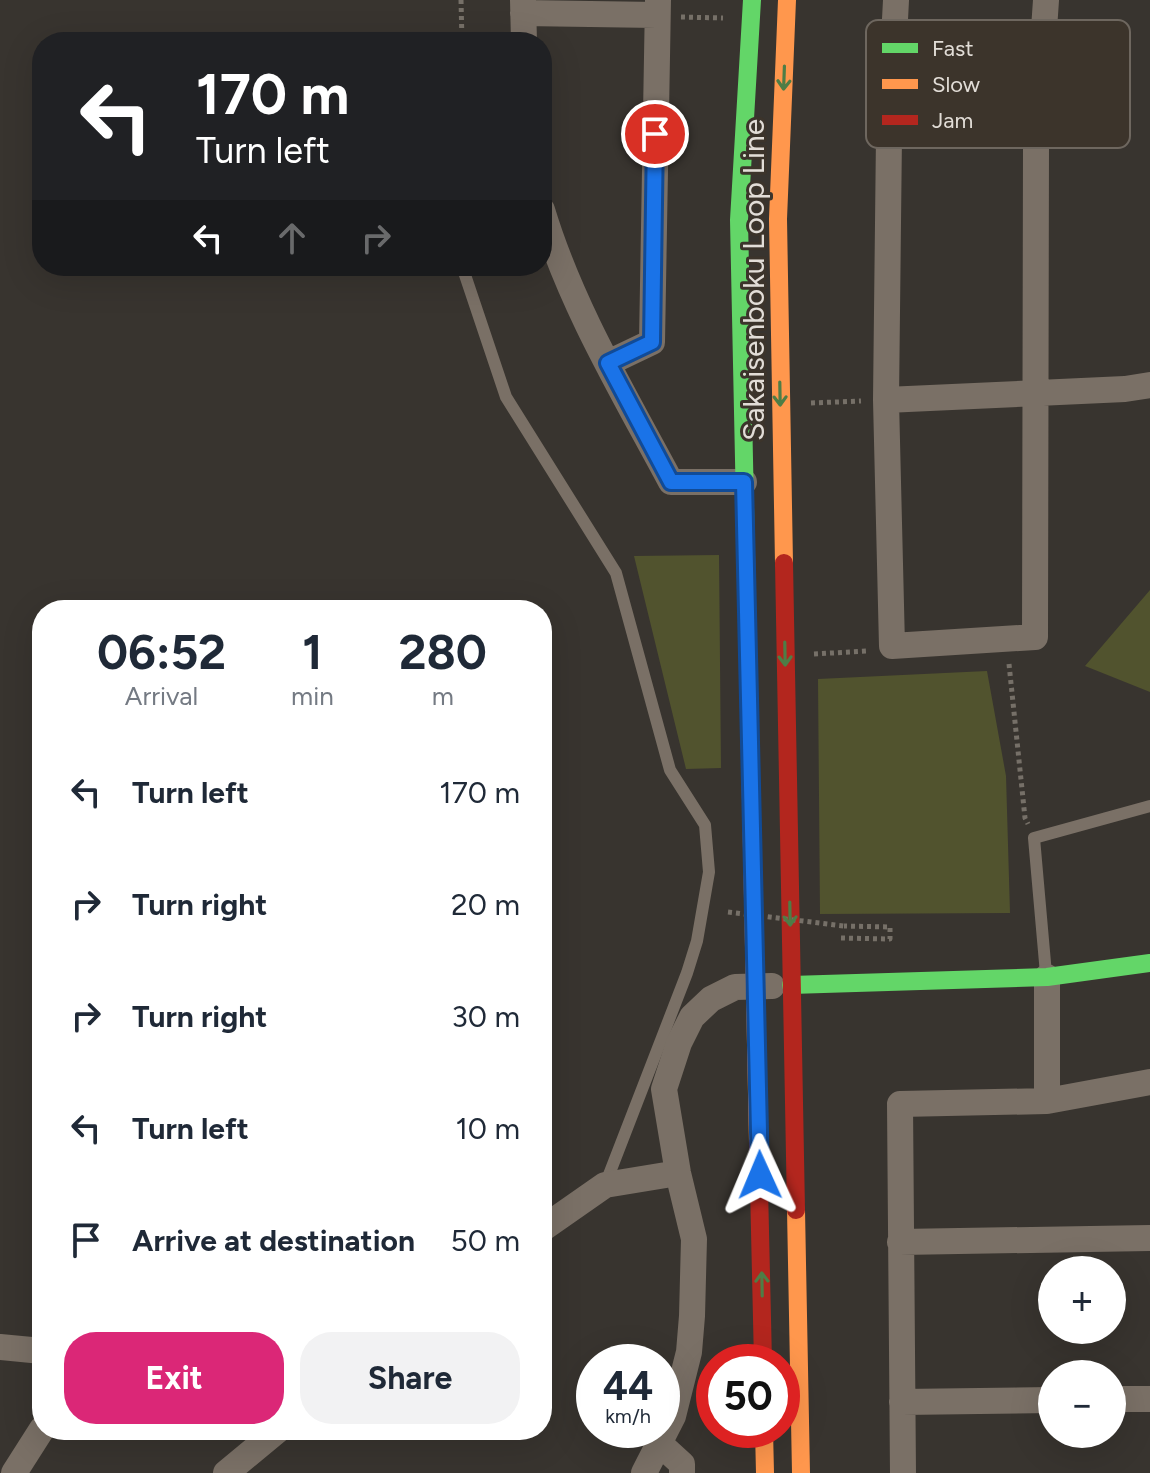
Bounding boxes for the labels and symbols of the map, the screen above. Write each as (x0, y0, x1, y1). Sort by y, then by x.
legend (866, 20, 1130, 148)
text: Fast (932, 35, 974, 62)
one-way arrow (776, 64, 791, 91)
text: Slow (932, 71, 981, 98)
pin (621, 100, 689, 168)
text: Jam (932, 107, 973, 134)
street label: Sakaisenboku Loop Line (735, 119, 772, 441)
one-way arrow (772, 380, 788, 407)
one-way arrow (777, 640, 792, 667)
one-way arrow (782, 900, 797, 927)
position arrow (718, 1133, 802, 1217)
one-way arrow (754, 1271, 770, 1298)
speed limit sign: 50 (696, 1344, 800, 1448)

